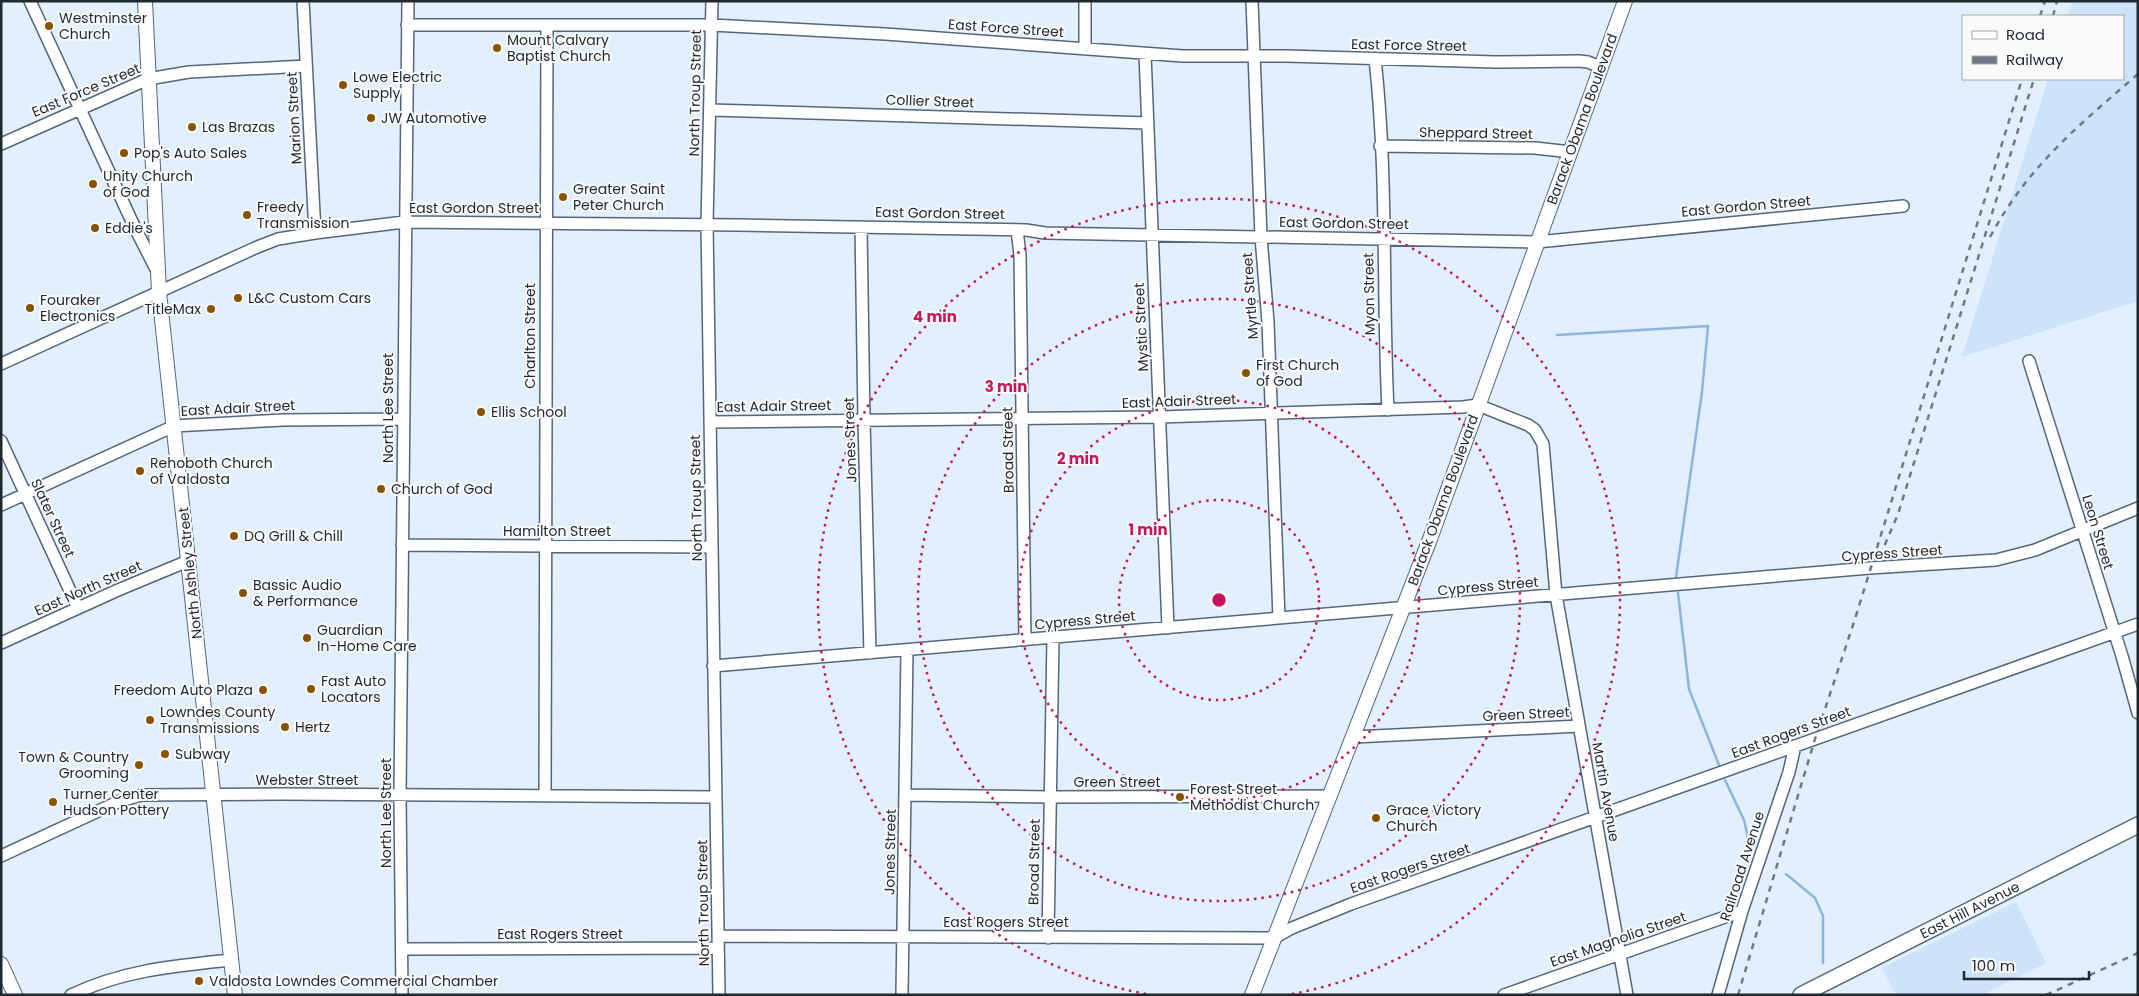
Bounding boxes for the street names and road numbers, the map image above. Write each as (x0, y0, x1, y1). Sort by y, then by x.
street label: East Force Street (947, 14, 1065, 42)
street label: North Troup Street (684, 29, 706, 157)
street label: Barack Obama Boulevard (1542, 31, 1622, 207)
street label: East Force Street (1351, 34, 1467, 56)
street label: East Force Street (29, 58, 143, 122)
street label: Marion Street (282, 71, 306, 165)
street label: Collier Street (885, 89, 975, 113)
street label: Sheppard Street (1419, 122, 1533, 144)
street label: East Gordon Street (1680, 190, 1812, 222)
street label: East Gordon Street (409, 198, 539, 218)
street label: East Gordon Street (875, 202, 1005, 224)
street label: East Gordon Street (1279, 212, 1409, 234)
street label: Myrtle Street (1237, 252, 1263, 340)
street label: Myon Street (1358, 253, 1380, 335)
street label: Mystic Street (1129, 282, 1153, 372)
street label: Charlton Street (520, 283, 540, 389)
street label: North Lee Street (378, 353, 398, 463)
street label: East Adair Street (1121, 389, 1237, 413)
street label: East Adair Street (180, 395, 296, 421)
street label: East Adair Street (717, 395, 831, 417)
street label: Jones Street (839, 397, 861, 483)
street label: Broad Street (997, 407, 1019, 493)
street label: Barack Obama Boulevard (1403, 412, 1483, 588)
street label: North Troup Street (685, 434, 707, 562)
street label: Slater Street (26, 475, 80, 561)
street label: Leon Street (2077, 492, 2119, 572)
street label: North Ashley Street (173, 506, 207, 640)
street label: Hamilton Street (503, 521, 611, 541)
street label: Cypress Street (1841, 539, 1943, 567)
street label: East North Street (31, 555, 145, 621)
street label: Cypress Street (1437, 572, 1539, 600)
street label: Cypress Street (1034, 606, 1136, 634)
street label: East Rogers Street (1729, 701, 1853, 763)
street label: Green Street (1482, 702, 1570, 726)
street label: Martin Avenue (1587, 741, 1625, 844)
street label: North Lee Street (376, 758, 396, 868)
street label: Webster Street (256, 770, 358, 790)
street label: Green Street (1073, 772, 1161, 792)
street label: Railroad Avenue (1715, 808, 1769, 923)
street label: Jones Street (879, 809, 901, 895)
street label: Broad Street (1023, 819, 1045, 905)
street label: East Rogers Street (1347, 838, 1473, 898)
street label: North Troup Street (692, 839, 714, 967)
street label: East Hill Avenue (1916, 876, 2023, 943)
street label: East Magnolia Street (1547, 906, 1689, 972)
street label: East Rogers Street (943, 912, 1069, 932)
street label: East Rogers Street (497, 924, 623, 944)

